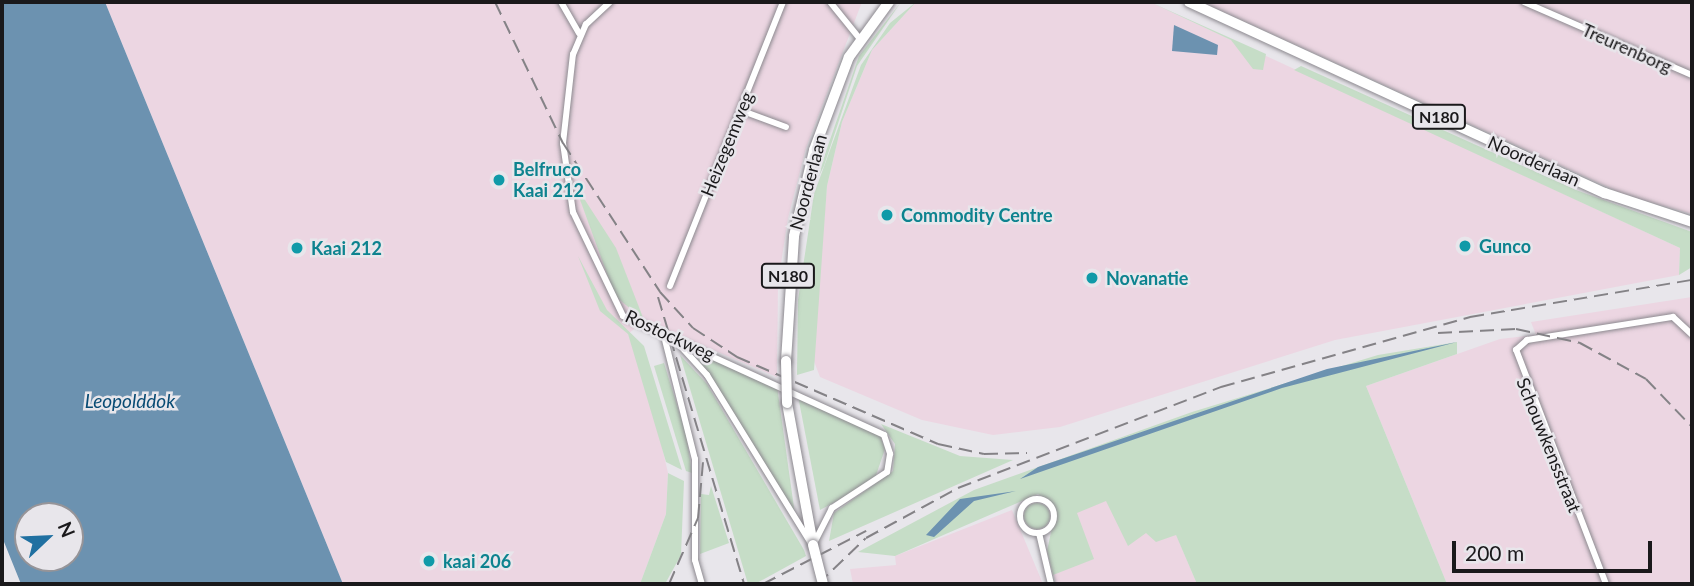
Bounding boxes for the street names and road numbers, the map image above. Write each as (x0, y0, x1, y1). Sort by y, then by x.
street label: Treurenborg (1579, 19, 1675, 77)
street label: Heizegemweg (696, 88, 758, 200)
road number: N180 (1411, 105, 1467, 130)
street label: Noorderlaan (1485, 131, 1583, 191)
street label: Noorderlaan (785, 132, 831, 232)
road number: N180 (760, 264, 816, 288)
street label: Rostockweg (622, 305, 718, 365)
street label: Schouwkensstraat (1512, 374, 1586, 516)

